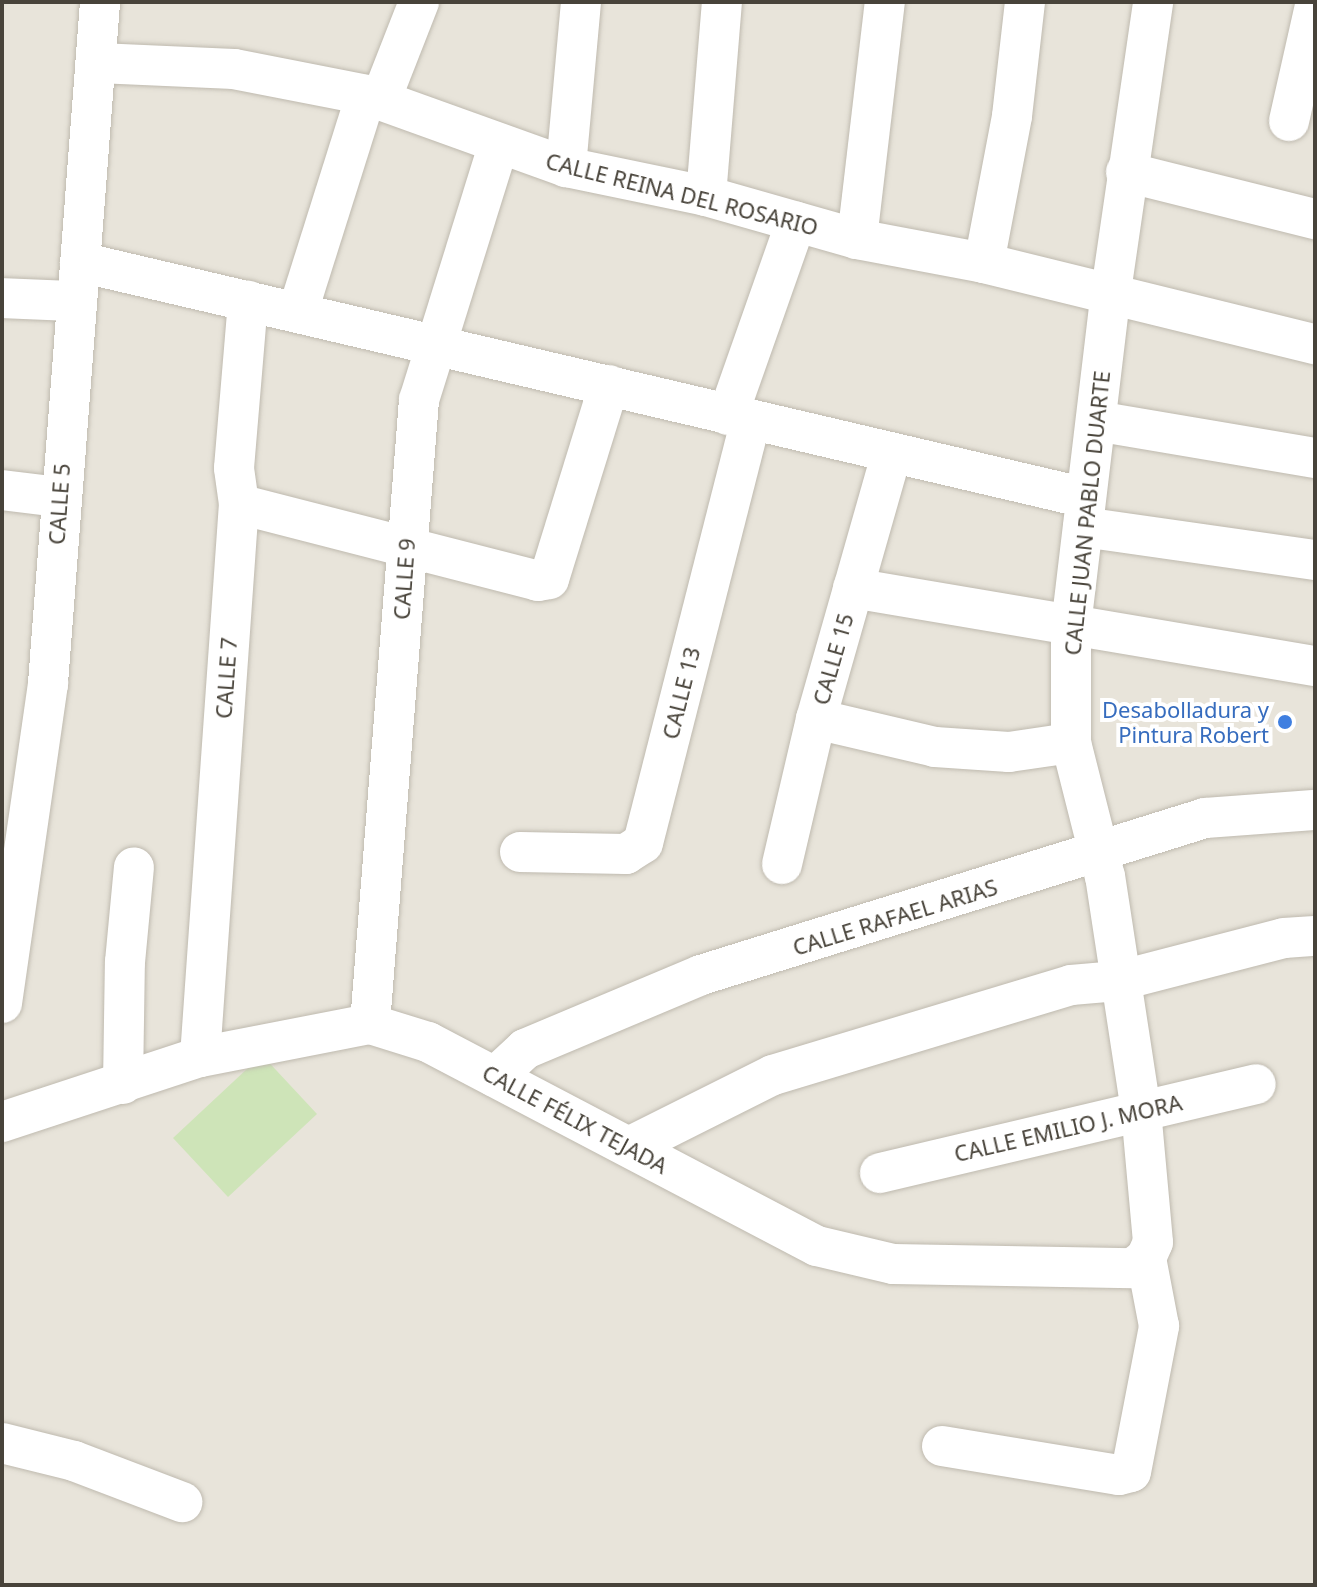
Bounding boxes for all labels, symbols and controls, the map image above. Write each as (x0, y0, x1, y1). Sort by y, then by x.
street label: CALLE REINA DEL ROSARIO (543, 147, 821, 241)
street label: CALLE JUAN PABLO DUARTE (1059, 369, 1115, 657)
street label: CALLE 5 (43, 462, 75, 546)
street label: CALLE 9 (388, 537, 420, 621)
street label: CALLE 15 (807, 610, 859, 708)
street label: CALLE 7 (210, 636, 242, 720)
street label: CALLE 13 (657, 644, 705, 742)
place label: Desabolladura y Pintura Robert (1102, 696, 1269, 748)
marker: Desabolladura y Pintura Robert (1276, 713, 1294, 731)
street label: CALLE RAFAEL ARIAS (790, 873, 1000, 961)
street label: CALLE FÉLIX TEJADA (478, 1059, 672, 1179)
street label: CALLE EMILIO J. MORA (952, 1089, 1184, 1167)

